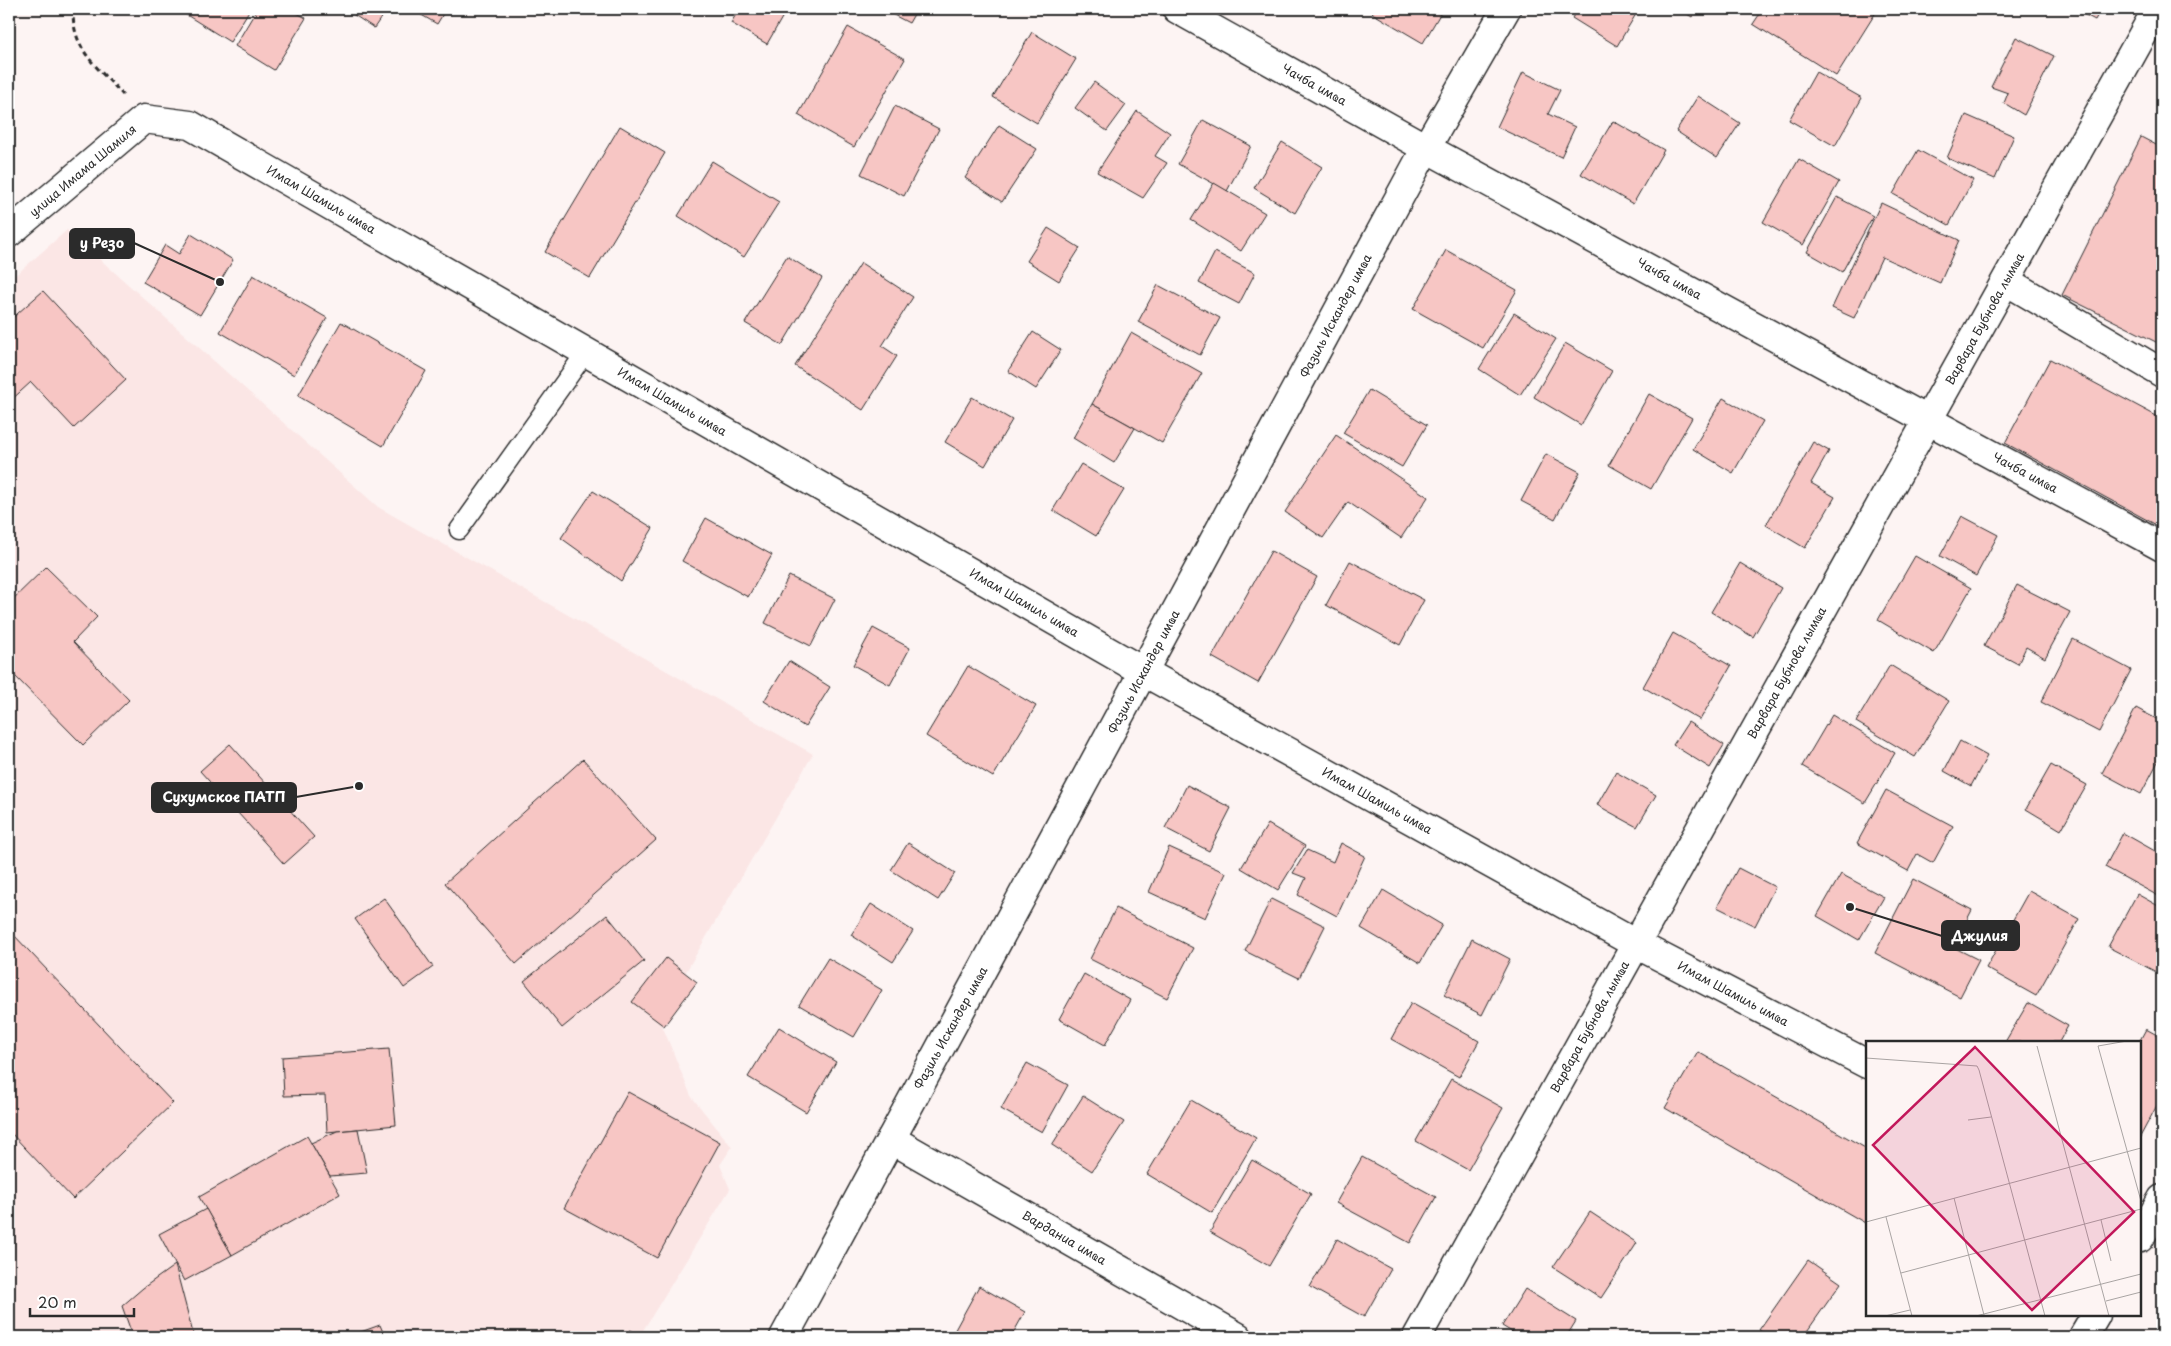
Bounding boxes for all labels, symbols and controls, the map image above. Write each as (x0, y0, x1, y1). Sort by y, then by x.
street label: Чачба имҩа (1279, 59, 1351, 110)
street label: улица Имама Шамиля (25, 120, 140, 221)
street label: Имам Шамиль имҩа (264, 160, 380, 238)
callout: у Резо (70, 229, 134, 258)
text: у Резо (80, 232, 124, 253)
street label: Варвара Бубнова лымҩа (1940, 249, 2028, 388)
street label: Фазиль Искандер имҩа (1295, 250, 1376, 381)
street label: Чачба имҩа (1634, 253, 1706, 304)
street label: Имам Шамиль имҩа (615, 362, 731, 440)
street label: Чачба имҩа (1990, 447, 2062, 497)
street label: Имам Шамиль имҩа (967, 563, 1083, 641)
street label: Варвара Бубнова лымҩа (1742, 603, 1830, 742)
street label: Фазиль Искандер имҩа (1103, 606, 1184, 737)
street label: Имам Шамиль имҩа (1319, 762, 1436, 838)
callout: Сухумское ПАТП (152, 783, 296, 812)
text: Сухумское ПАТП (162, 786, 286, 807)
callout: Джулия (1942, 921, 2019, 950)
text: Джулия (1951, 925, 2008, 946)
street label: Имам Шамиль имҩа (1675, 956, 1793, 1030)
street label: Варвара Бубнова лымҩа (1545, 957, 1633, 1096)
street label: Фазиль Искандер имҩа (909, 962, 992, 1092)
inset map (1866, 1041, 2141, 1316)
street label: Варданиа имҩа (1019, 1206, 1110, 1269)
scale bar (30, 1286, 134, 1318)
text: 20 m (38, 1290, 77, 1313)

